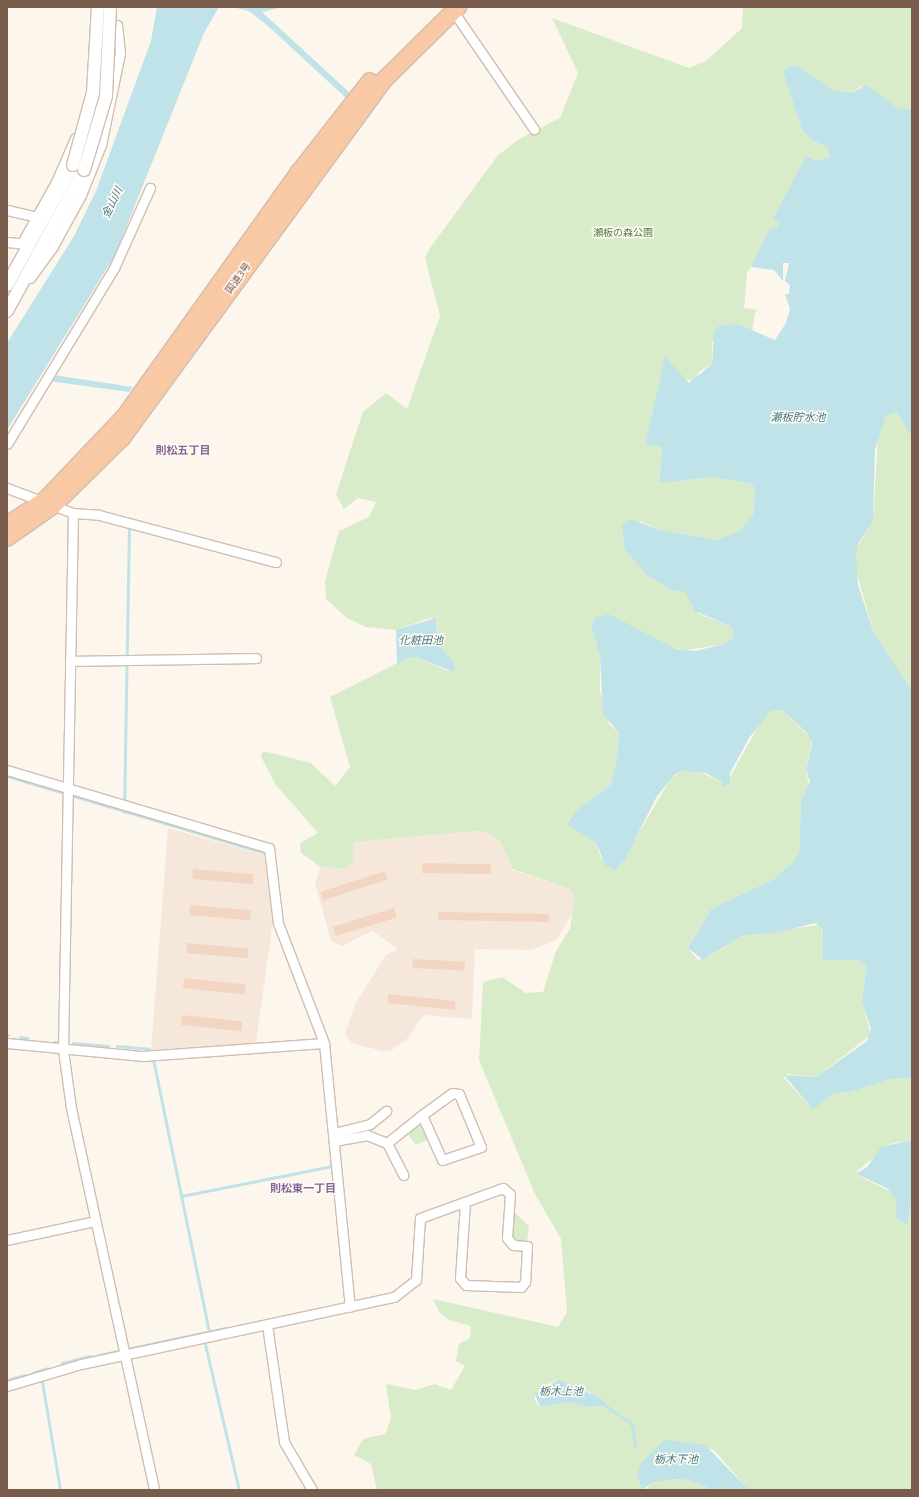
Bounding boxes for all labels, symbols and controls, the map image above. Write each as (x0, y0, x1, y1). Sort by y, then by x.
water label: 金山川 (100, 185, 126, 221)
park label: 瀬板の森公園 (593, 227, 653, 239)
street label: 国道3号 (223, 260, 253, 296)
water label: 瀬板貯水池 (771, 411, 825, 425)
district label: 則松五丁目 (156, 444, 210, 458)
water label: 化粧田池 (399, 634, 443, 648)
district label: 則松東一丁目 (270, 1182, 336, 1196)
water label: 栃木上池 (539, 1385, 583, 1399)
water label: 栃木下池 (654, 1453, 698, 1467)

